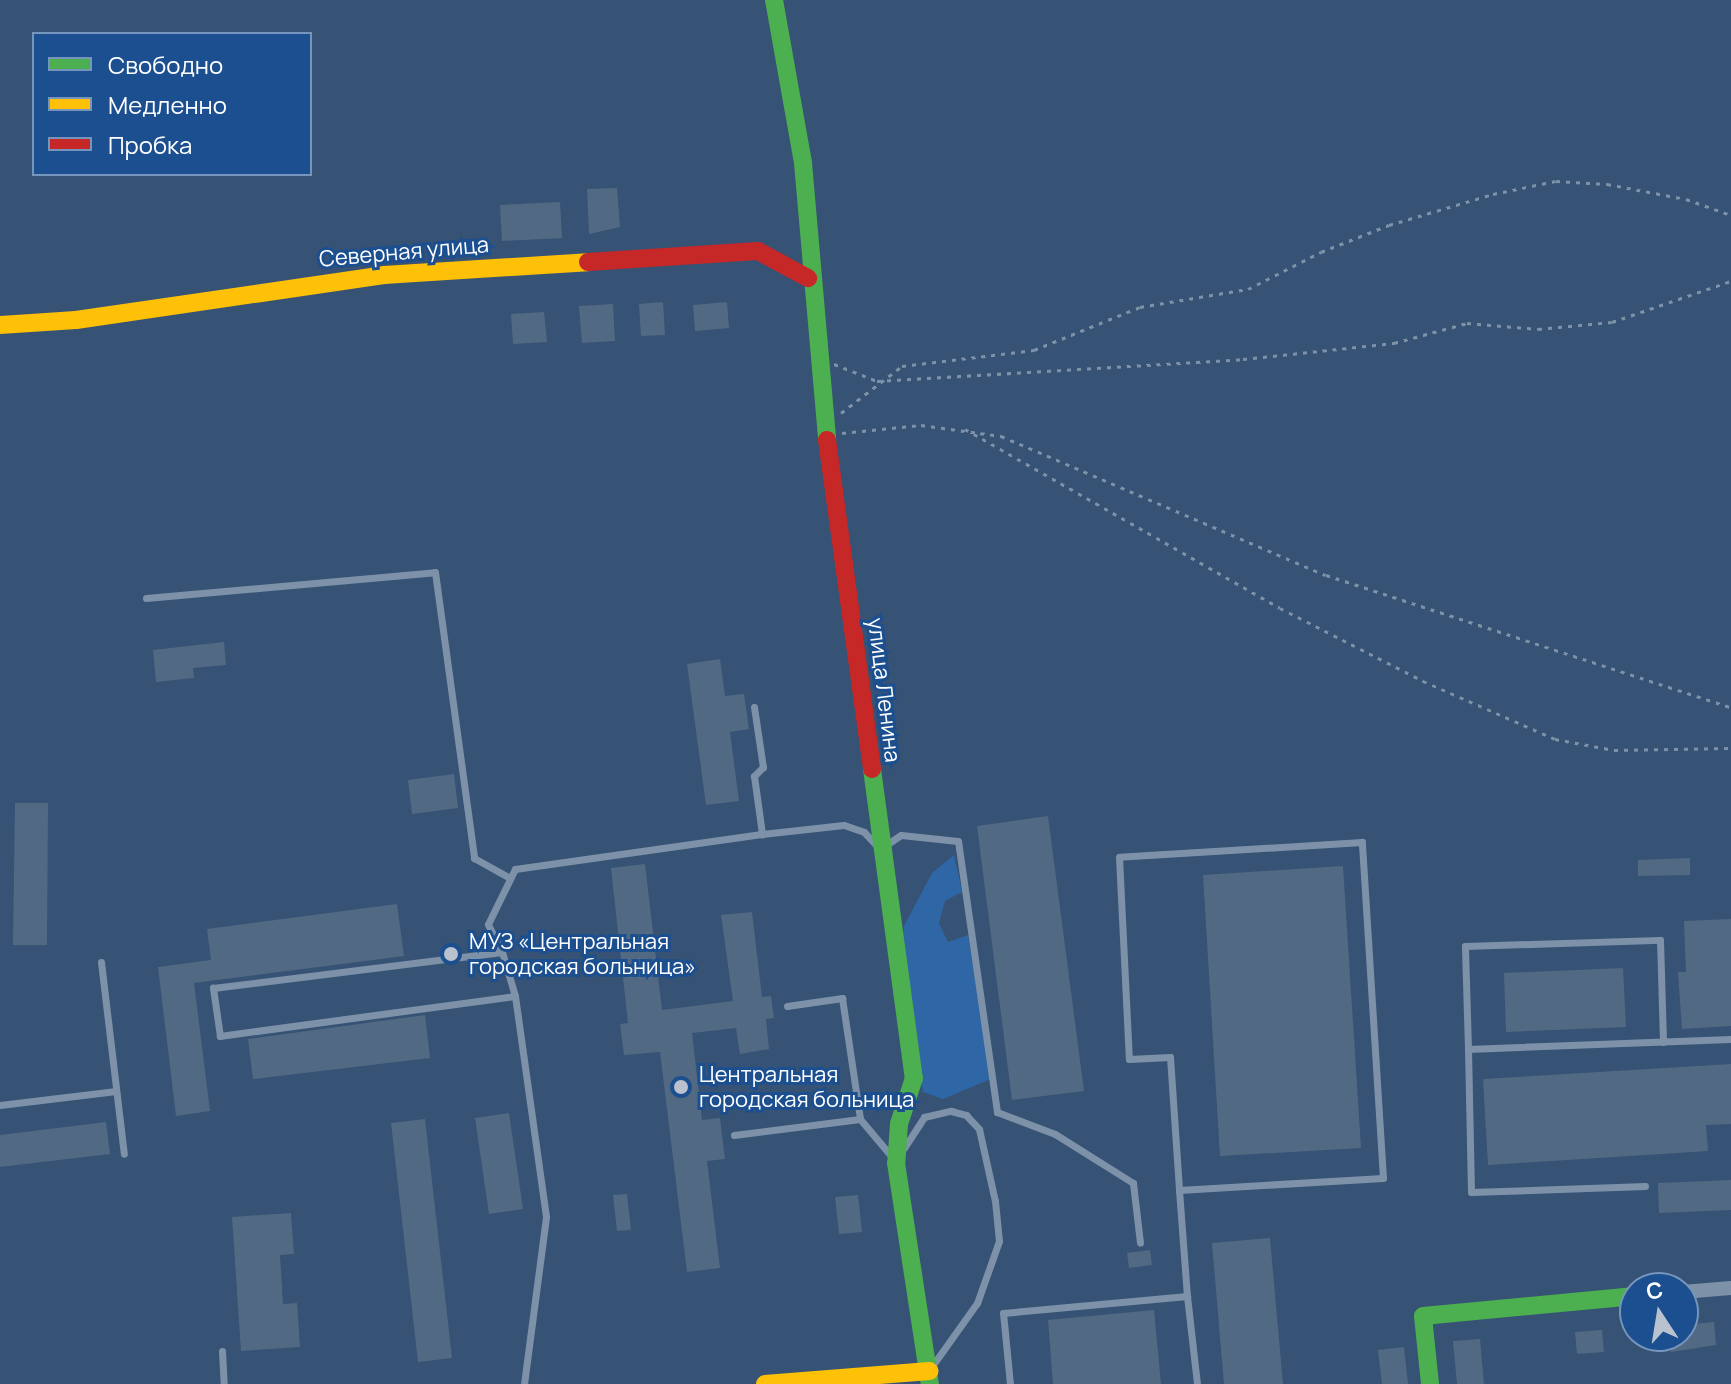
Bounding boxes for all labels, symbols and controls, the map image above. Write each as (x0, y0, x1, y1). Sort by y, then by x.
legend (32, 32, 312, 176)
text: Свободно (108, 48, 223, 81)
text: Медленно (108, 88, 227, 121)
text: Пробка (108, 128, 192, 161)
street label: Северная улица (318, 231, 490, 273)
street label: улица Ленина (862, 616, 906, 764)
place label: МУЗ «Центральная городская больница» (469, 928, 696, 980)
marker: МУЗ «Центральная городская больница» (440, 943, 462, 965)
place label: Центральная городская больница (699, 1061, 914, 1112)
marker: Центральная городская больница (670, 1076, 692, 1098)
north arrow (1619, 1272, 1699, 1352)
text: С (1643, 1274, 1665, 1307)

